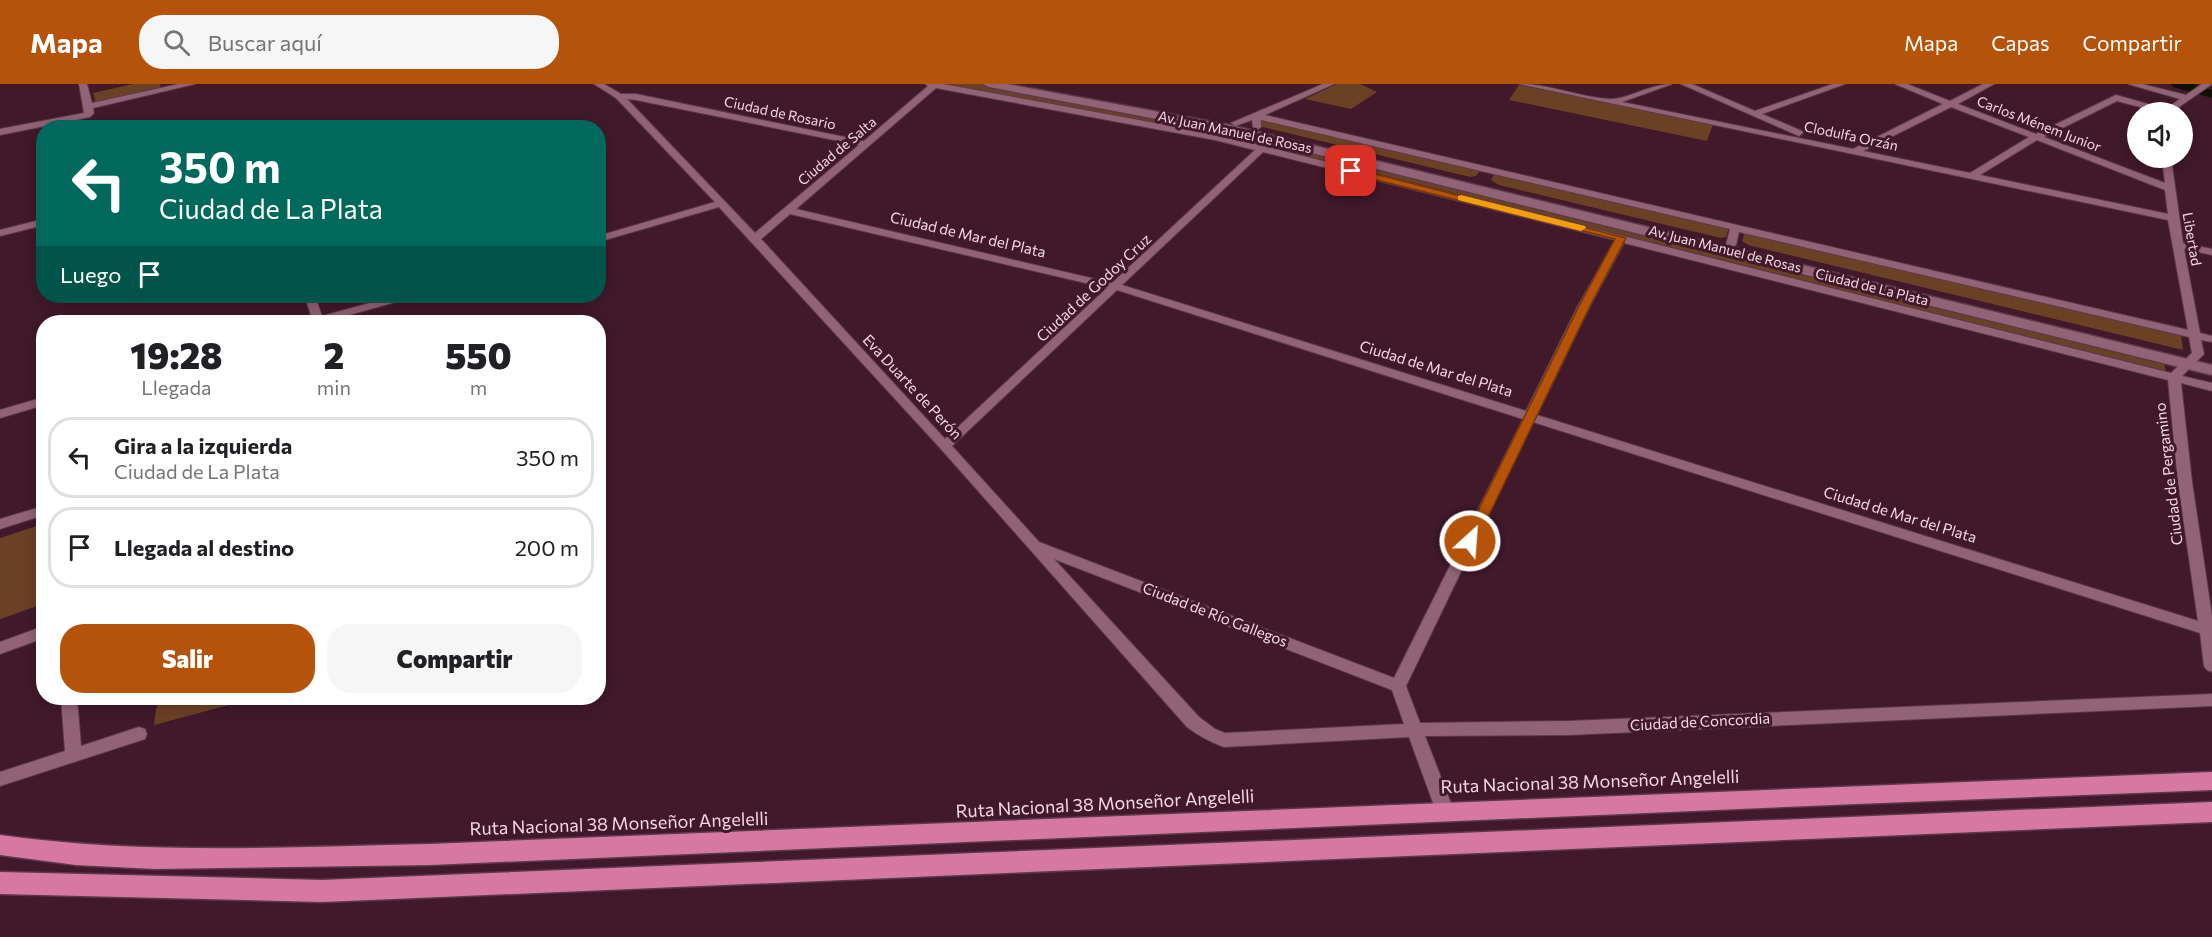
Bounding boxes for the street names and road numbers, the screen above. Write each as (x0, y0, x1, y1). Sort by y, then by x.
street label: Ciudad de Rosario (723, 92, 837, 133)
street label: Carlos Ménem Junior (1975, 92, 2104, 155)
street label: Av. Juan Manuel de Rosas (1157, 107, 1314, 156)
street label: Ciudad de Salta (794, 113, 879, 188)
street label: Clodulfa Orzán (1803, 117, 1900, 154)
street label: Ciudad de Mar del Plata (889, 207, 1048, 261)
street label: Libertad (2179, 211, 2206, 267)
street label: Av. Juan Manuel de Rosas (1647, 221, 1803, 276)
street label: Ciudad de Godoy Cruz (1032, 230, 1154, 345)
street label: Ciudad de La Plata (1814, 264, 1930, 309)
street label: Eva Duarte de Perón (859, 330, 966, 442)
street label: Ciudad de Mar del Plata (1358, 336, 1515, 400)
street label: Ciudad de Pergamino (2150, 402, 2186, 546)
street label: Ciudad de Mar del Plata (1822, 482, 1979, 546)
street label: Ciudad de Río Gallegos (1140, 578, 1291, 650)
street label: Ciudad de Concordia (1629, 708, 1770, 734)
street label: Ruta Nacional 38 Monseñor Angelelli (1440, 765, 1740, 797)
street label: Ruta Nacional 38 Monseñor Angelelli (955, 784, 1255, 822)
street label: Ruta Nacional 38 Monseñor Angelelli (469, 807, 769, 839)

